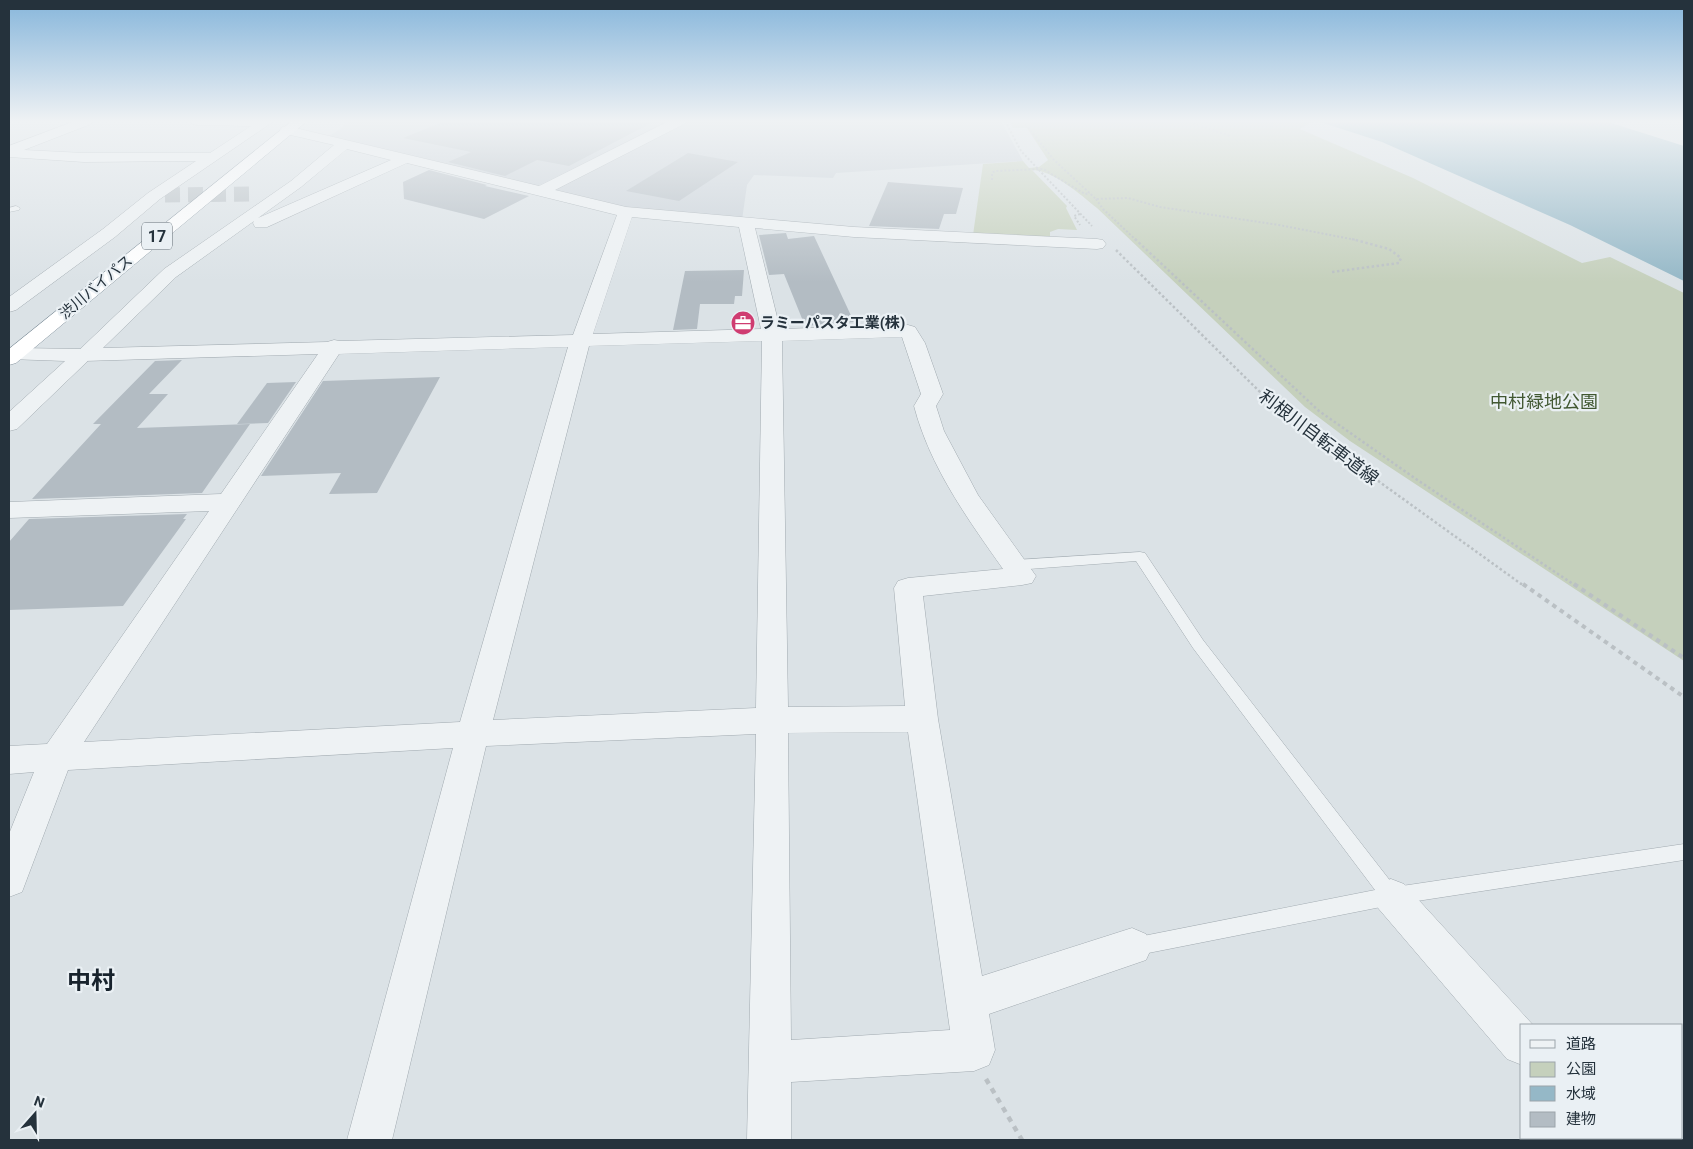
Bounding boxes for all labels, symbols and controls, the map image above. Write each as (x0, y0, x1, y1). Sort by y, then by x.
road number: 17 (142, 222, 172, 250)
street label: 渋川バイパス (56, 251, 136, 323)
office icon: ラミーパスタ工業(株) (730, 310, 756, 336)
place label: ラミーパスタ工業(株) (760, 314, 905, 332)
street label: 利根川自転車道線 (1255, 385, 1383, 489)
park label: 中村緑地公園 (1490, 391, 1598, 412)
district label: 中村 (67, 967, 115, 995)
legend (1520, 1024, 1683, 1139)
text: 道路 (1566, 1035, 1596, 1053)
text: 公園 (1566, 1060, 1596, 1078)
text: 水域 (1566, 1085, 1596, 1103)
north arrow (10, 1089, 60, 1139)
text: N (32, 1093, 47, 1111)
text: 建物 (1566, 1110, 1596, 1128)

